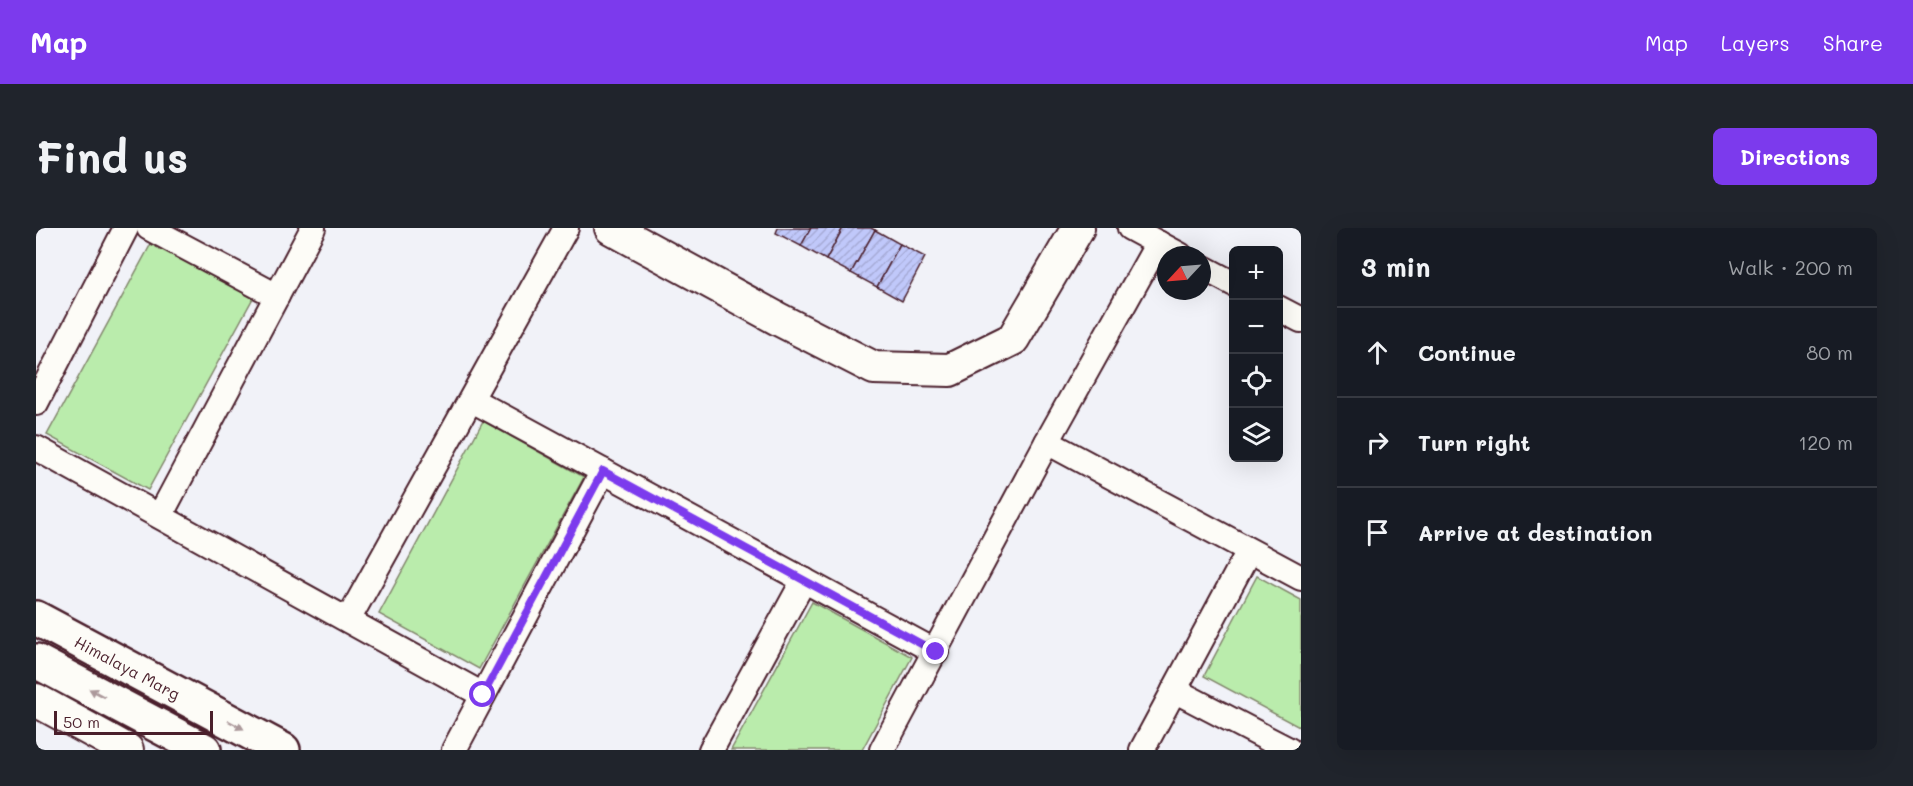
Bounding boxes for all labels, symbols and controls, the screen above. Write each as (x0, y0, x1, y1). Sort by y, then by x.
text: Map (30, 24, 87, 60)
text: Map (1645, 29, 1688, 56)
text: Layers (1721, 29, 1790, 56)
text: Share (1823, 29, 1883, 56)
button: Directions (1713, 128, 1877, 185)
text: Find us (36, 129, 188, 184)
north arrow (1157, 246, 1211, 300)
map controls (1229, 246, 1283, 462)
button: + (1229, 246, 1283, 300)
text: 3 min (1361, 250, 1430, 284)
text: Walk · 200 m (1728, 254, 1853, 280)
button: − (1229, 300, 1283, 354)
icon: ahead (1361, 336, 1394, 369)
text: Continue (1418, 338, 1516, 367)
text: 80 m (1806, 339, 1853, 365)
button: locate (1229, 354, 1283, 408)
button: layers (1229, 408, 1283, 462)
icon: right (1361, 426, 1394, 459)
text: Turn right (1418, 428, 1530, 457)
text: 120 m (1798, 429, 1853, 455)
icon: arrive (1361, 516, 1394, 549)
text: Arrive at destination (1418, 518, 1653, 547)
street label: Himalaya Marg (71, 630, 184, 704)
route end (922, 638, 948, 664)
route start (469, 681, 495, 707)
one-way arrow (88, 688, 105, 698)
scale bar (54, 708, 213, 736)
text: 50 m (63, 711, 100, 732)
one-way arrow (228, 720, 245, 730)

